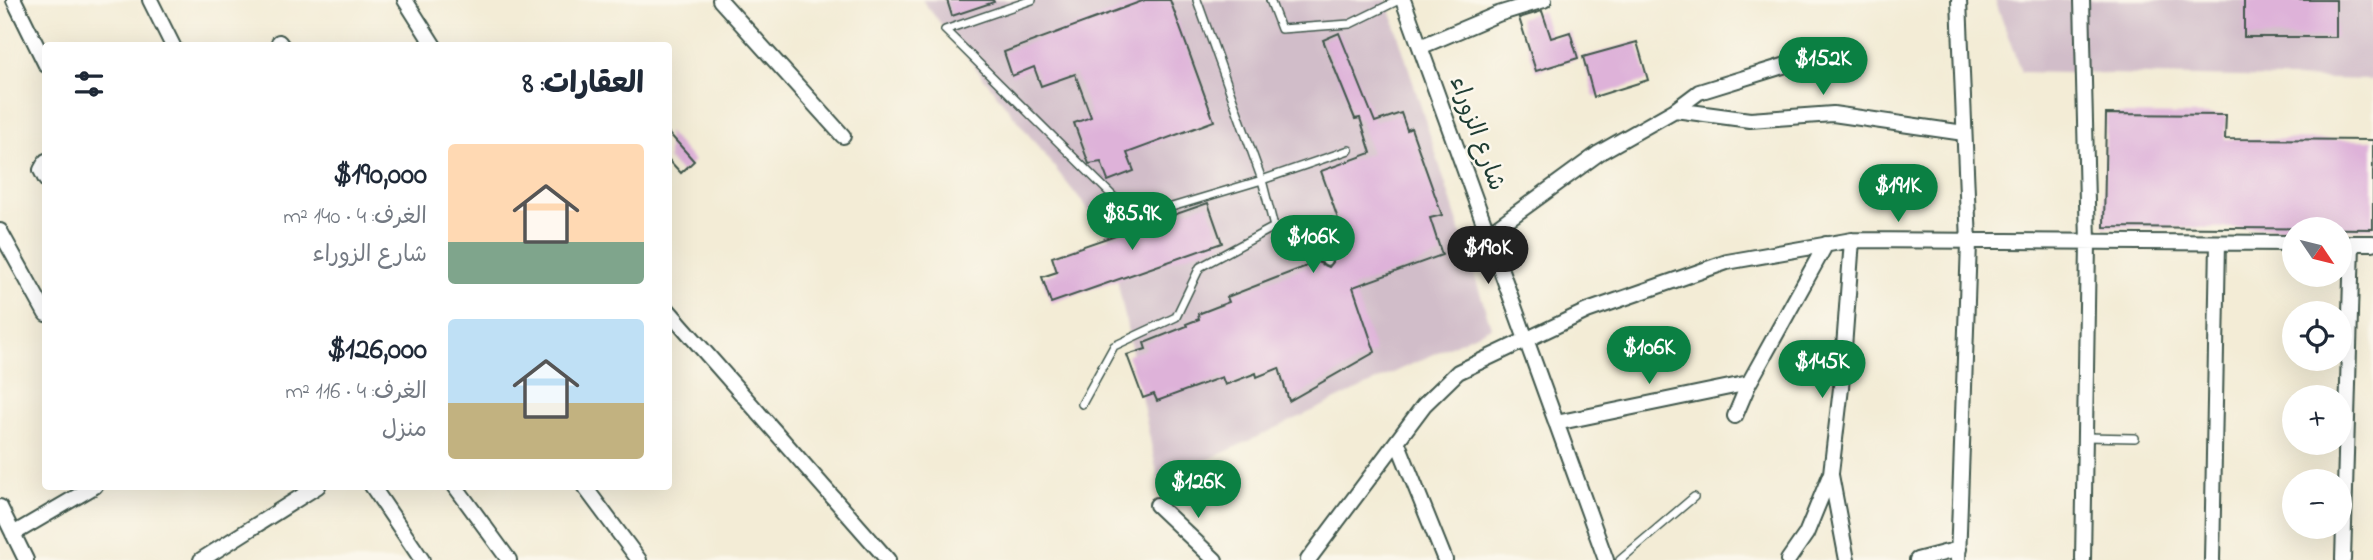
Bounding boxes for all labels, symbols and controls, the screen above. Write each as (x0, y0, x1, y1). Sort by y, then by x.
pin: $152K (1774, 38, 1872, 97)
text: $152K (1795, 43, 1851, 76)
text: العقارات: 8 (522, 63, 644, 107)
icon: filters (70, 65, 108, 103)
street label: شارع الزوراء (1439, 72, 1513, 196)
text: $190,000 (333, 154, 427, 198)
pin: $191K (1849, 164, 1947, 224)
text: $191K (1875, 170, 1921, 203)
icon: home (504, 172, 588, 256)
pin: $85.9K (1075, 192, 1189, 252)
text: $85.9K (1103, 198, 1161, 231)
text: الغرف: 4 · 140 m² (283, 201, 427, 234)
pin: $106K (1264, 216, 1362, 275)
north arrow (2282, 217, 2352, 287)
map controls (2282, 217, 2352, 539)
text: $106K (1287, 221, 1339, 254)
pin: $190K (1439, 226, 1537, 286)
text: $190K (1463, 232, 1513, 265)
text: شارع الزوراء (313, 239, 427, 272)
button: locate (2282, 301, 2352, 371)
pin: $106K (1600, 326, 1698, 386)
text: $126,000 (327, 329, 427, 373)
text: $106K (1623, 332, 1675, 365)
pin: $145K (1773, 340, 1871, 400)
text: $145K (1794, 346, 1850, 379)
icon: home (504, 347, 588, 431)
text: الغرف: 4 · 116 m² (285, 376, 427, 409)
button: + (2282, 385, 2352, 455)
text: منزل (382, 414, 427, 447)
pin: $126K (1149, 461, 1247, 520)
text: $126K (1171, 466, 1225, 499)
button: − (2282, 469, 2352, 539)

